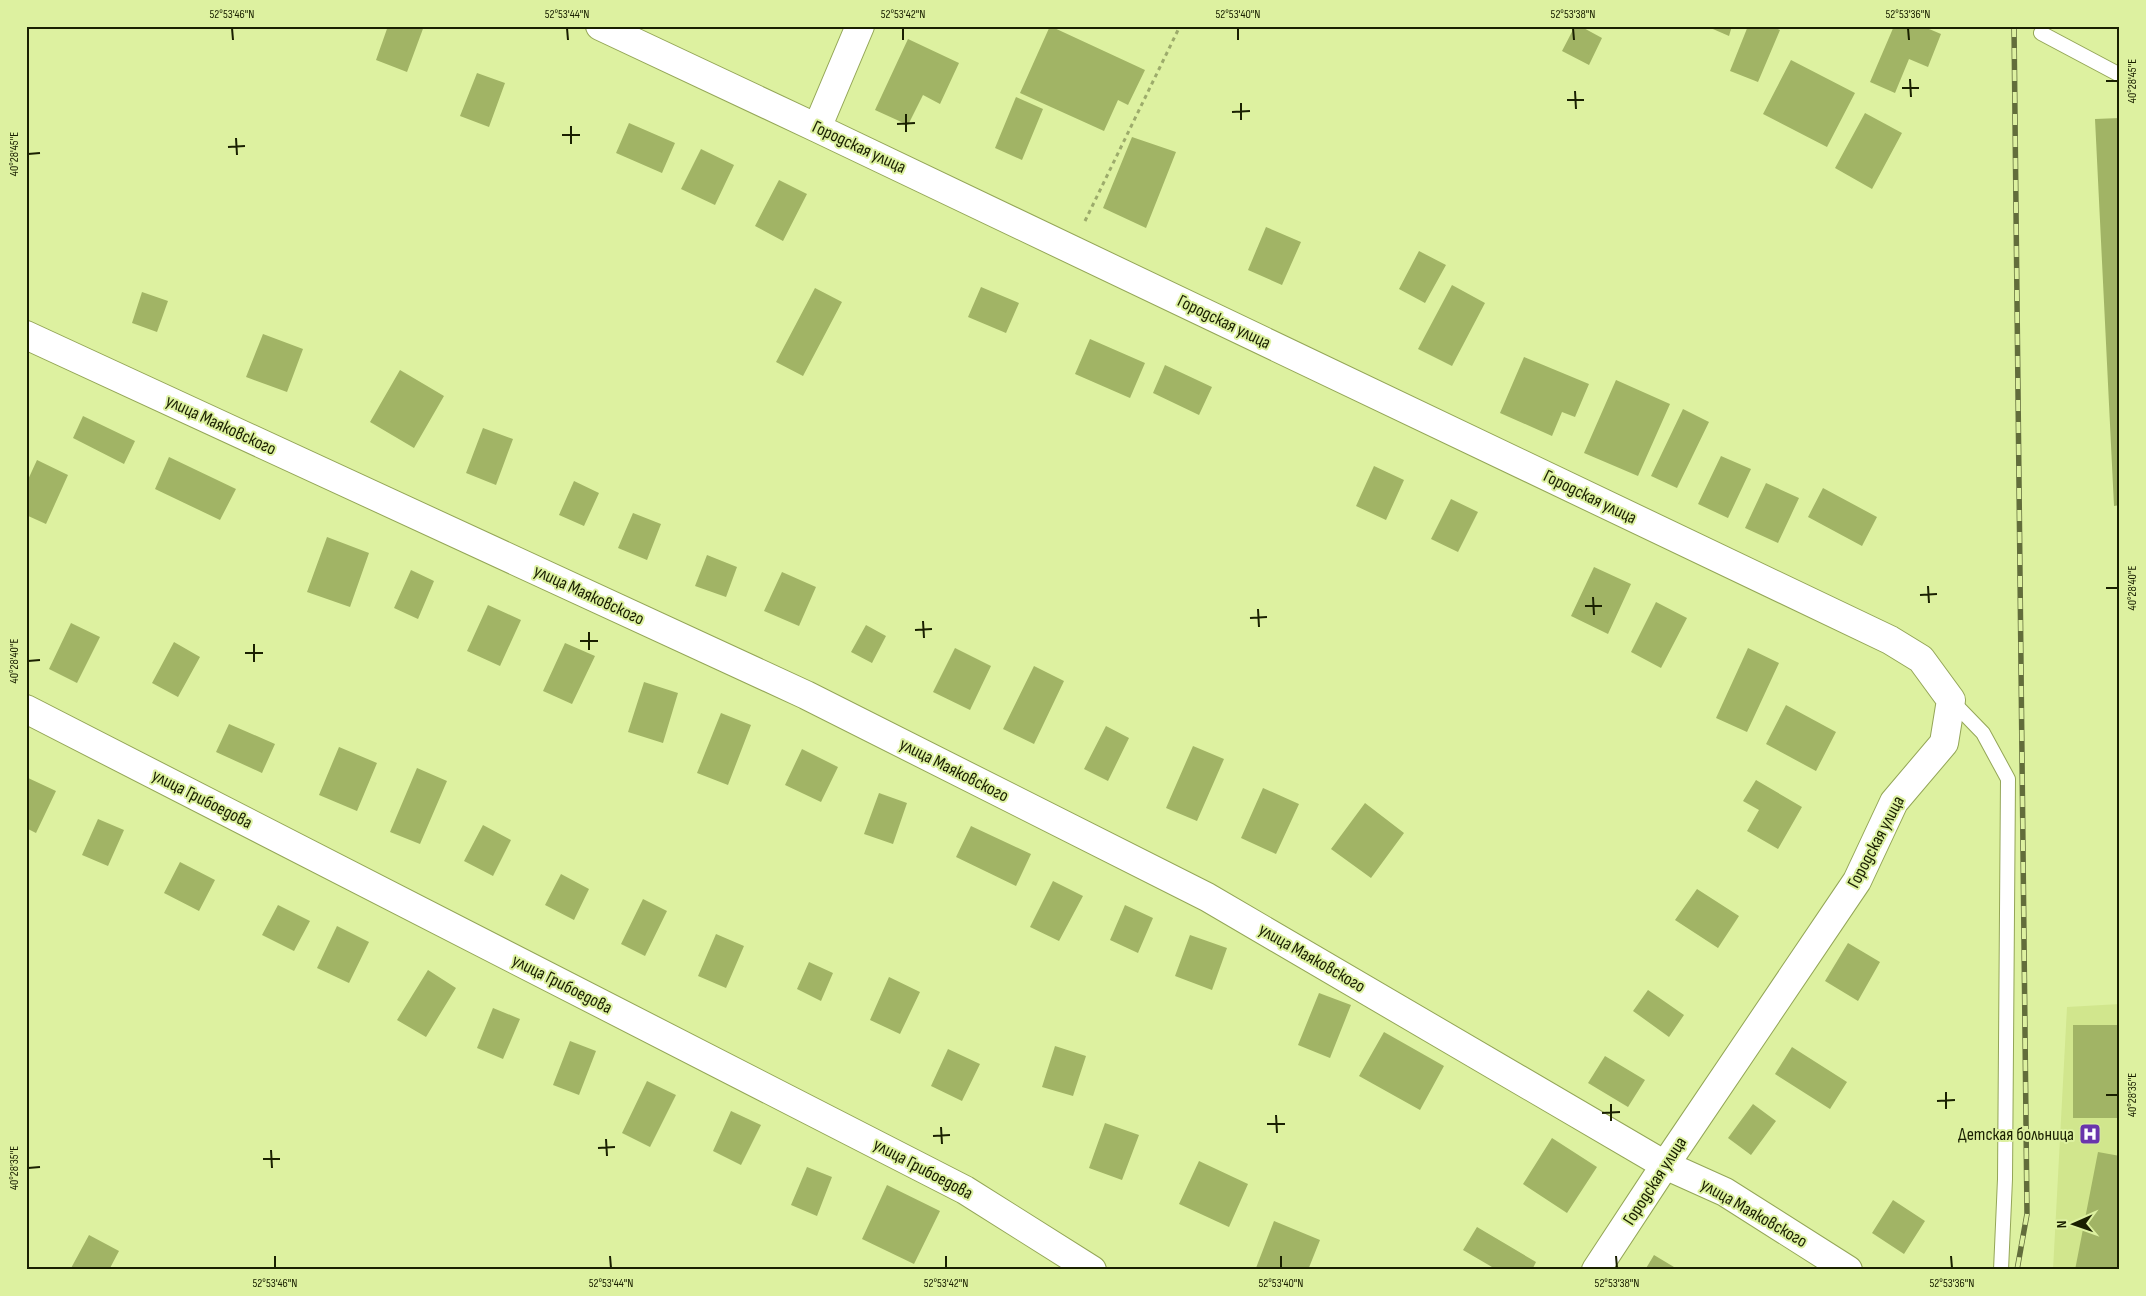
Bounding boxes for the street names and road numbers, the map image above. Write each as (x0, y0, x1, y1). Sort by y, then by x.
street label: Городская улица (809, 116, 909, 178)
street label: Городская улица (1174, 290, 1274, 354)
street label: улица Маяковского (162, 390, 280, 460)
street label: Городская улица (1540, 465, 1640, 529)
street label: улица Маяковского (530, 560, 648, 630)
street label: улица Маяковского (896, 733, 1012, 807)
street label: улица Грибоедова (148, 765, 256, 833)
street label: Городская улица (1843, 792, 1909, 892)
street label: улица Маяковского (1255, 919, 1369, 997)
street label: улица Грибоедова (508, 950, 616, 1018)
street label: Городская улица (1619, 1133, 1691, 1229)
street label: улица Грибоедова (870, 1134, 976, 1204)
street label: улица Маяковского (1697, 1174, 1811, 1252)

